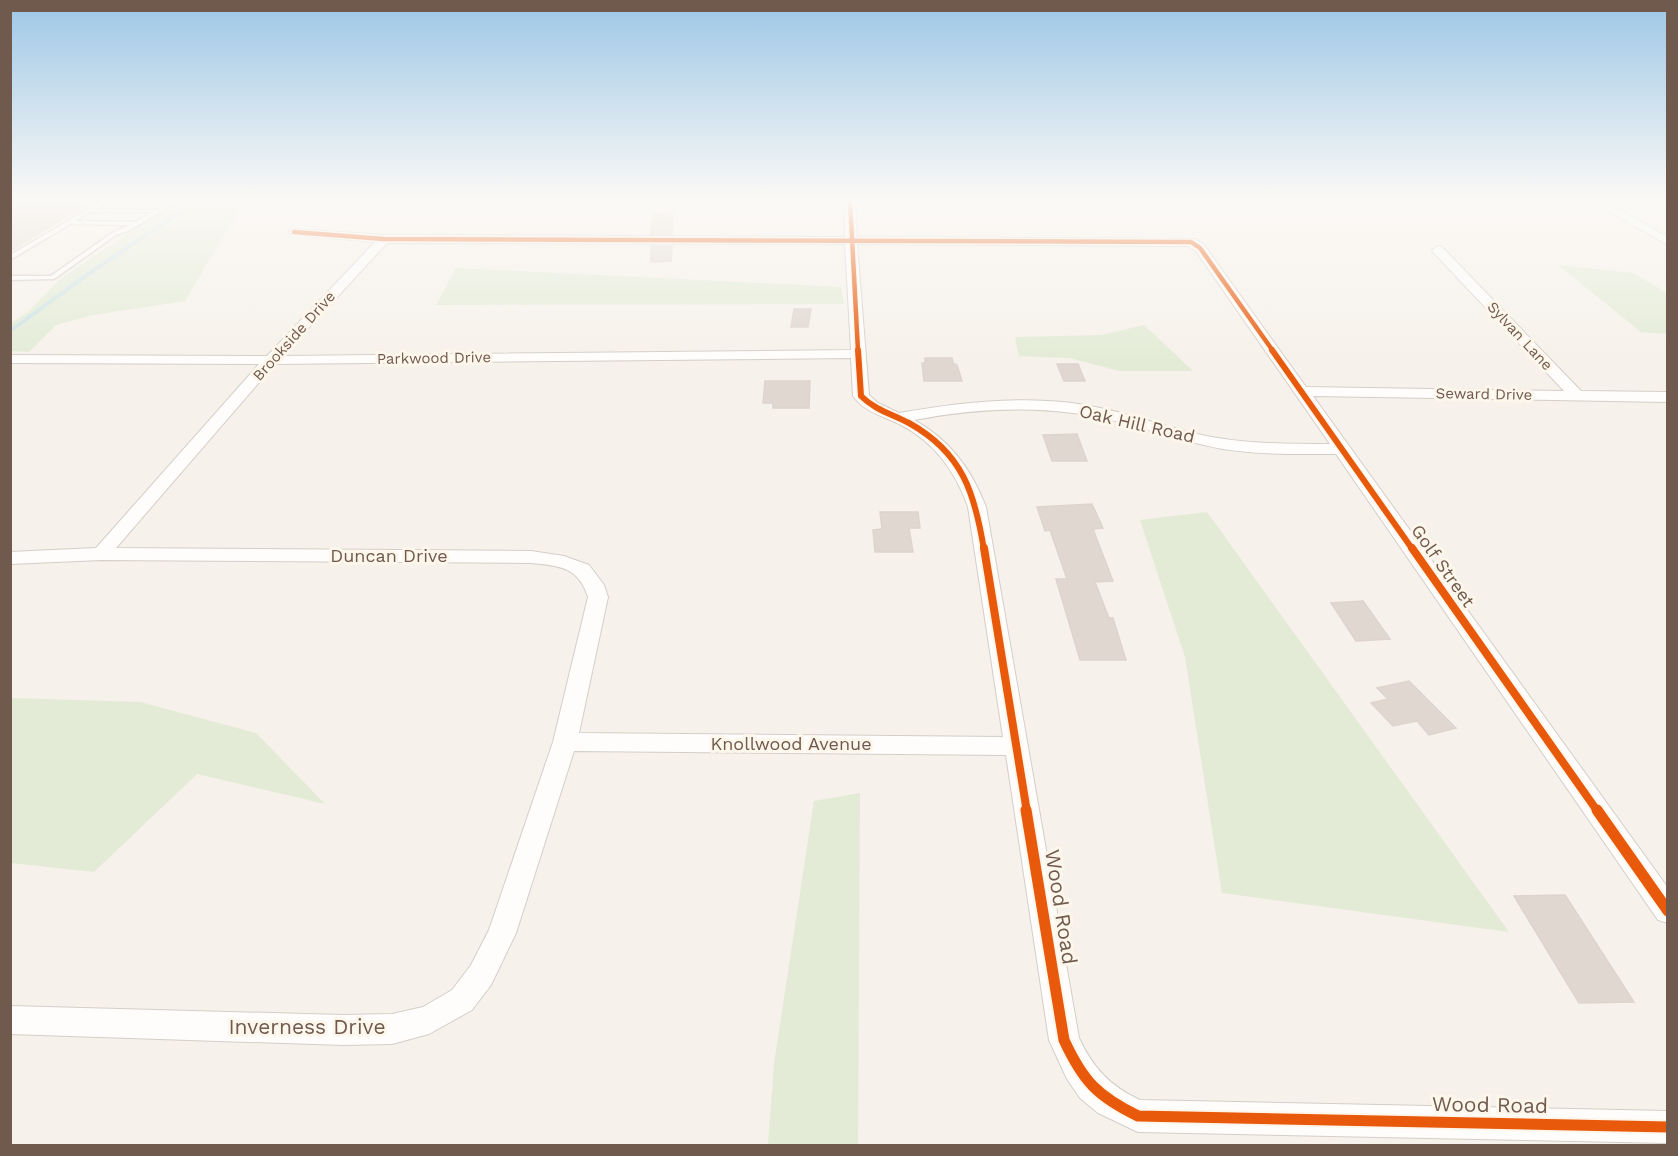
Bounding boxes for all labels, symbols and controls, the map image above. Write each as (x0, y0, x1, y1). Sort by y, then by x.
street label: Brookside Drive (249, 287, 339, 385)
street label: Sylvan Lane (1484, 298, 1556, 374)
street label: Parkwood Drive (377, 348, 491, 368)
street label: Seward Drive (1436, 384, 1532, 404)
street label: Oak Hill Road (1077, 400, 1197, 447)
street label: Golf Street (1407, 520, 1480, 611)
street label: Duncan Drive (330, 545, 448, 566)
street label: Knollwood Avenue (710, 733, 872, 754)
street label: Wood Road (1040, 848, 1083, 966)
street label: Inverness Drive (228, 1014, 386, 1039)
street label: Wood Road (1432, 1091, 1548, 1118)

